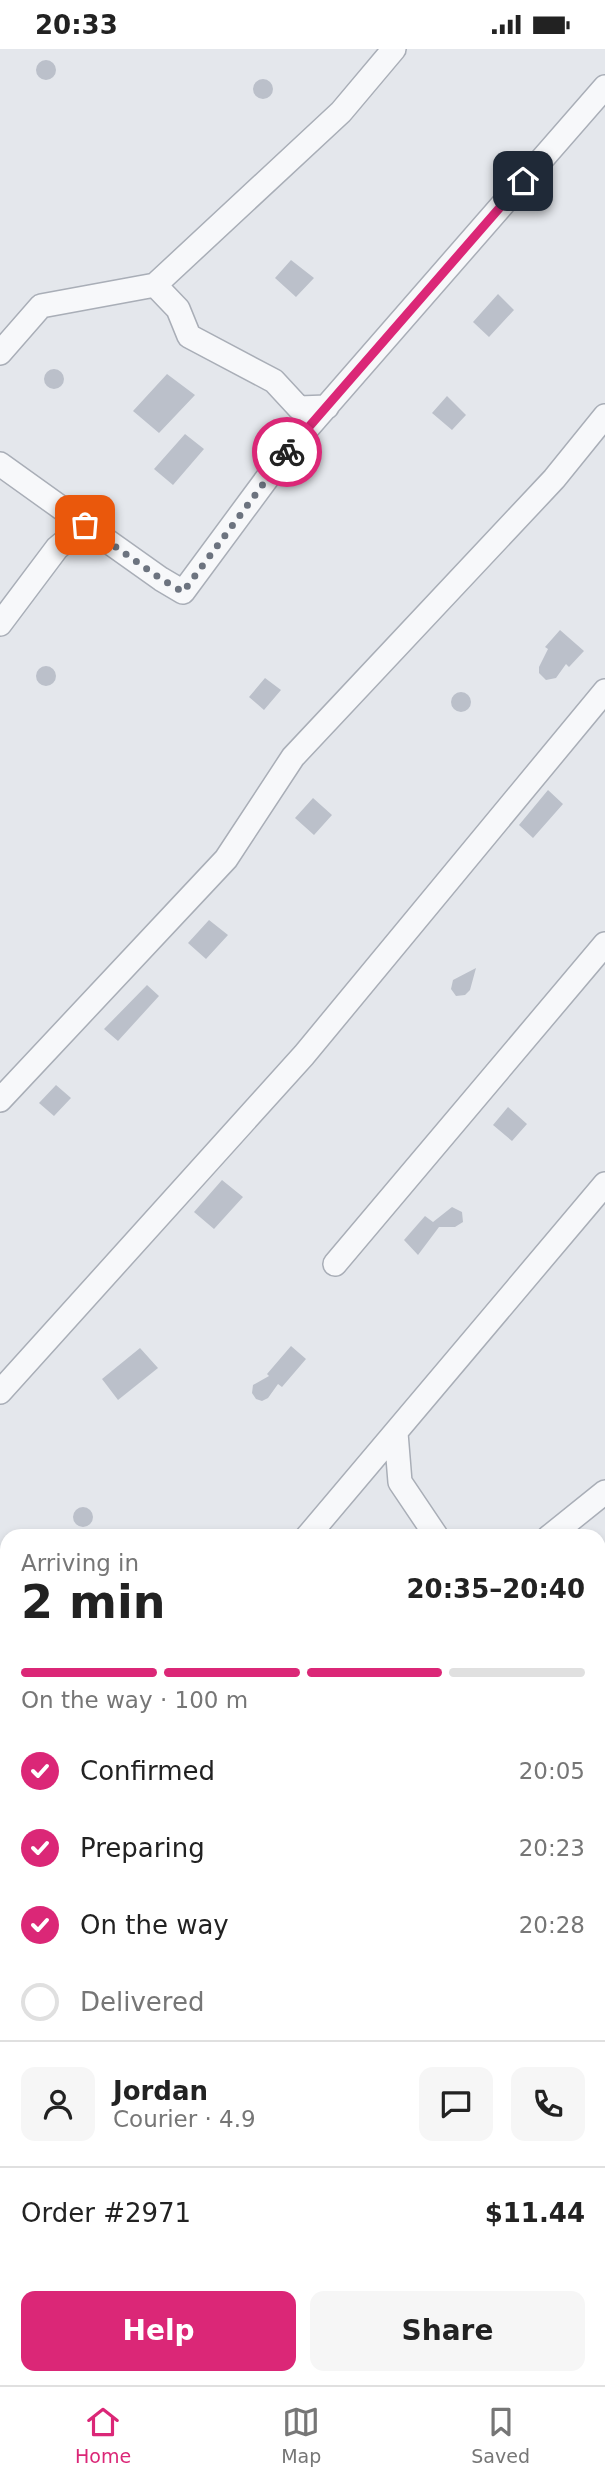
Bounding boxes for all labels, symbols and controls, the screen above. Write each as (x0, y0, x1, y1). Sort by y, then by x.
text: 20:33 (35, 10, 118, 40)
pin (493, 151, 553, 211)
icon: home (504, 162, 542, 200)
courier (252, 417, 322, 487)
icon: bike (268, 433, 306, 471)
pin (55, 495, 115, 555)
icon: bag (66, 506, 104, 544)
text: Arriving in (21, 1550, 139, 1576)
text: 20:35–20:40 (406, 1574, 585, 1604)
text: 2 min (21, 1575, 165, 1629)
text: On the way · 100 m (21, 1687, 248, 1713)
icon: check (21, 1752, 59, 1790)
text: Confirmed (80, 1756, 215, 1786)
text: 20:05 (519, 1758, 585, 1784)
icon: check (21, 1829, 59, 1867)
text: Preparing (80, 1833, 205, 1863)
text: 20:23 (519, 1835, 585, 1861)
icon: check (21, 1906, 59, 1944)
text: On the way (80, 1910, 229, 1940)
text: 20:28 (519, 1912, 585, 1938)
text: Delivered (80, 1987, 204, 2017)
button: person (21, 2067, 95, 2141)
button: chat (419, 2067, 493, 2141)
button: phone (511, 2067, 585, 2141)
text: Jordan (113, 2076, 208, 2106)
text: Courier · 4.9 (113, 2106, 256, 2132)
text: Order #2971 (21, 2198, 191, 2228)
text: $11.44 (485, 2198, 585, 2228)
button: Help (21, 2291, 296, 2371)
button: Share (310, 2291, 585, 2371)
tab: Home (75, 2403, 131, 2467)
tab: Map (281, 2403, 321, 2467)
tab: Saved (471, 2403, 530, 2467)

